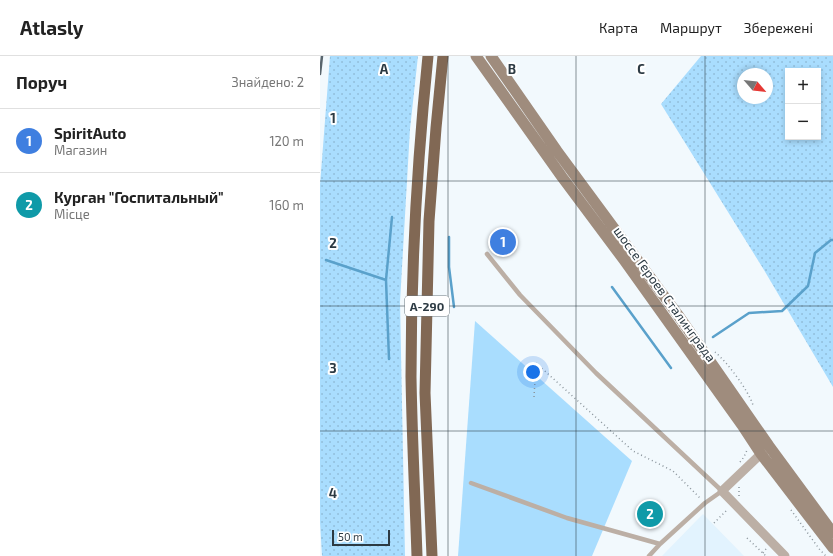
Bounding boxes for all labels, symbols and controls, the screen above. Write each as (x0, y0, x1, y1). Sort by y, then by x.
text: Atlasly (20, 16, 84, 39)
text: Карта (599, 19, 638, 36)
text: Маршрут (660, 19, 722, 36)
text: Збережені (744, 19, 813, 36)
text: A (380, 61, 389, 77)
text: B (508, 61, 516, 77)
text: C (637, 61, 645, 77)
north arrow (737, 68, 773, 104)
map controls (785, 68, 821, 140)
button: + (785, 68, 821, 104)
text: Поруч (16, 72, 67, 92)
text: Знайдено: 2 (232, 74, 304, 90)
button: − (785, 104, 821, 140)
text: 1 (330, 110, 336, 126)
text: SpiritAuto (54, 124, 126, 142)
text: 1 (26, 133, 32, 149)
text: 120 m (269, 133, 304, 149)
text: Магазин (54, 142, 107, 158)
text: Курган "Госпитальный" (54, 188, 224, 206)
text: 2 (25, 197, 33, 213)
text: 160 m (269, 197, 304, 213)
text: Місце (54, 206, 90, 222)
street label: шоссе Героев Сталинграда (611, 223, 719, 365)
pin: 1 (490, 227, 516, 257)
text: 2 (329, 235, 337, 251)
road number: А-290 (405, 296, 449, 316)
text: 3 (329, 360, 337, 376)
your location (523, 362, 543, 382)
text: 4 (329, 485, 337, 501)
pin: 2 (637, 499, 663, 529)
scale bar (332, 528, 390, 547)
text: 50 m (338, 530, 363, 543)

